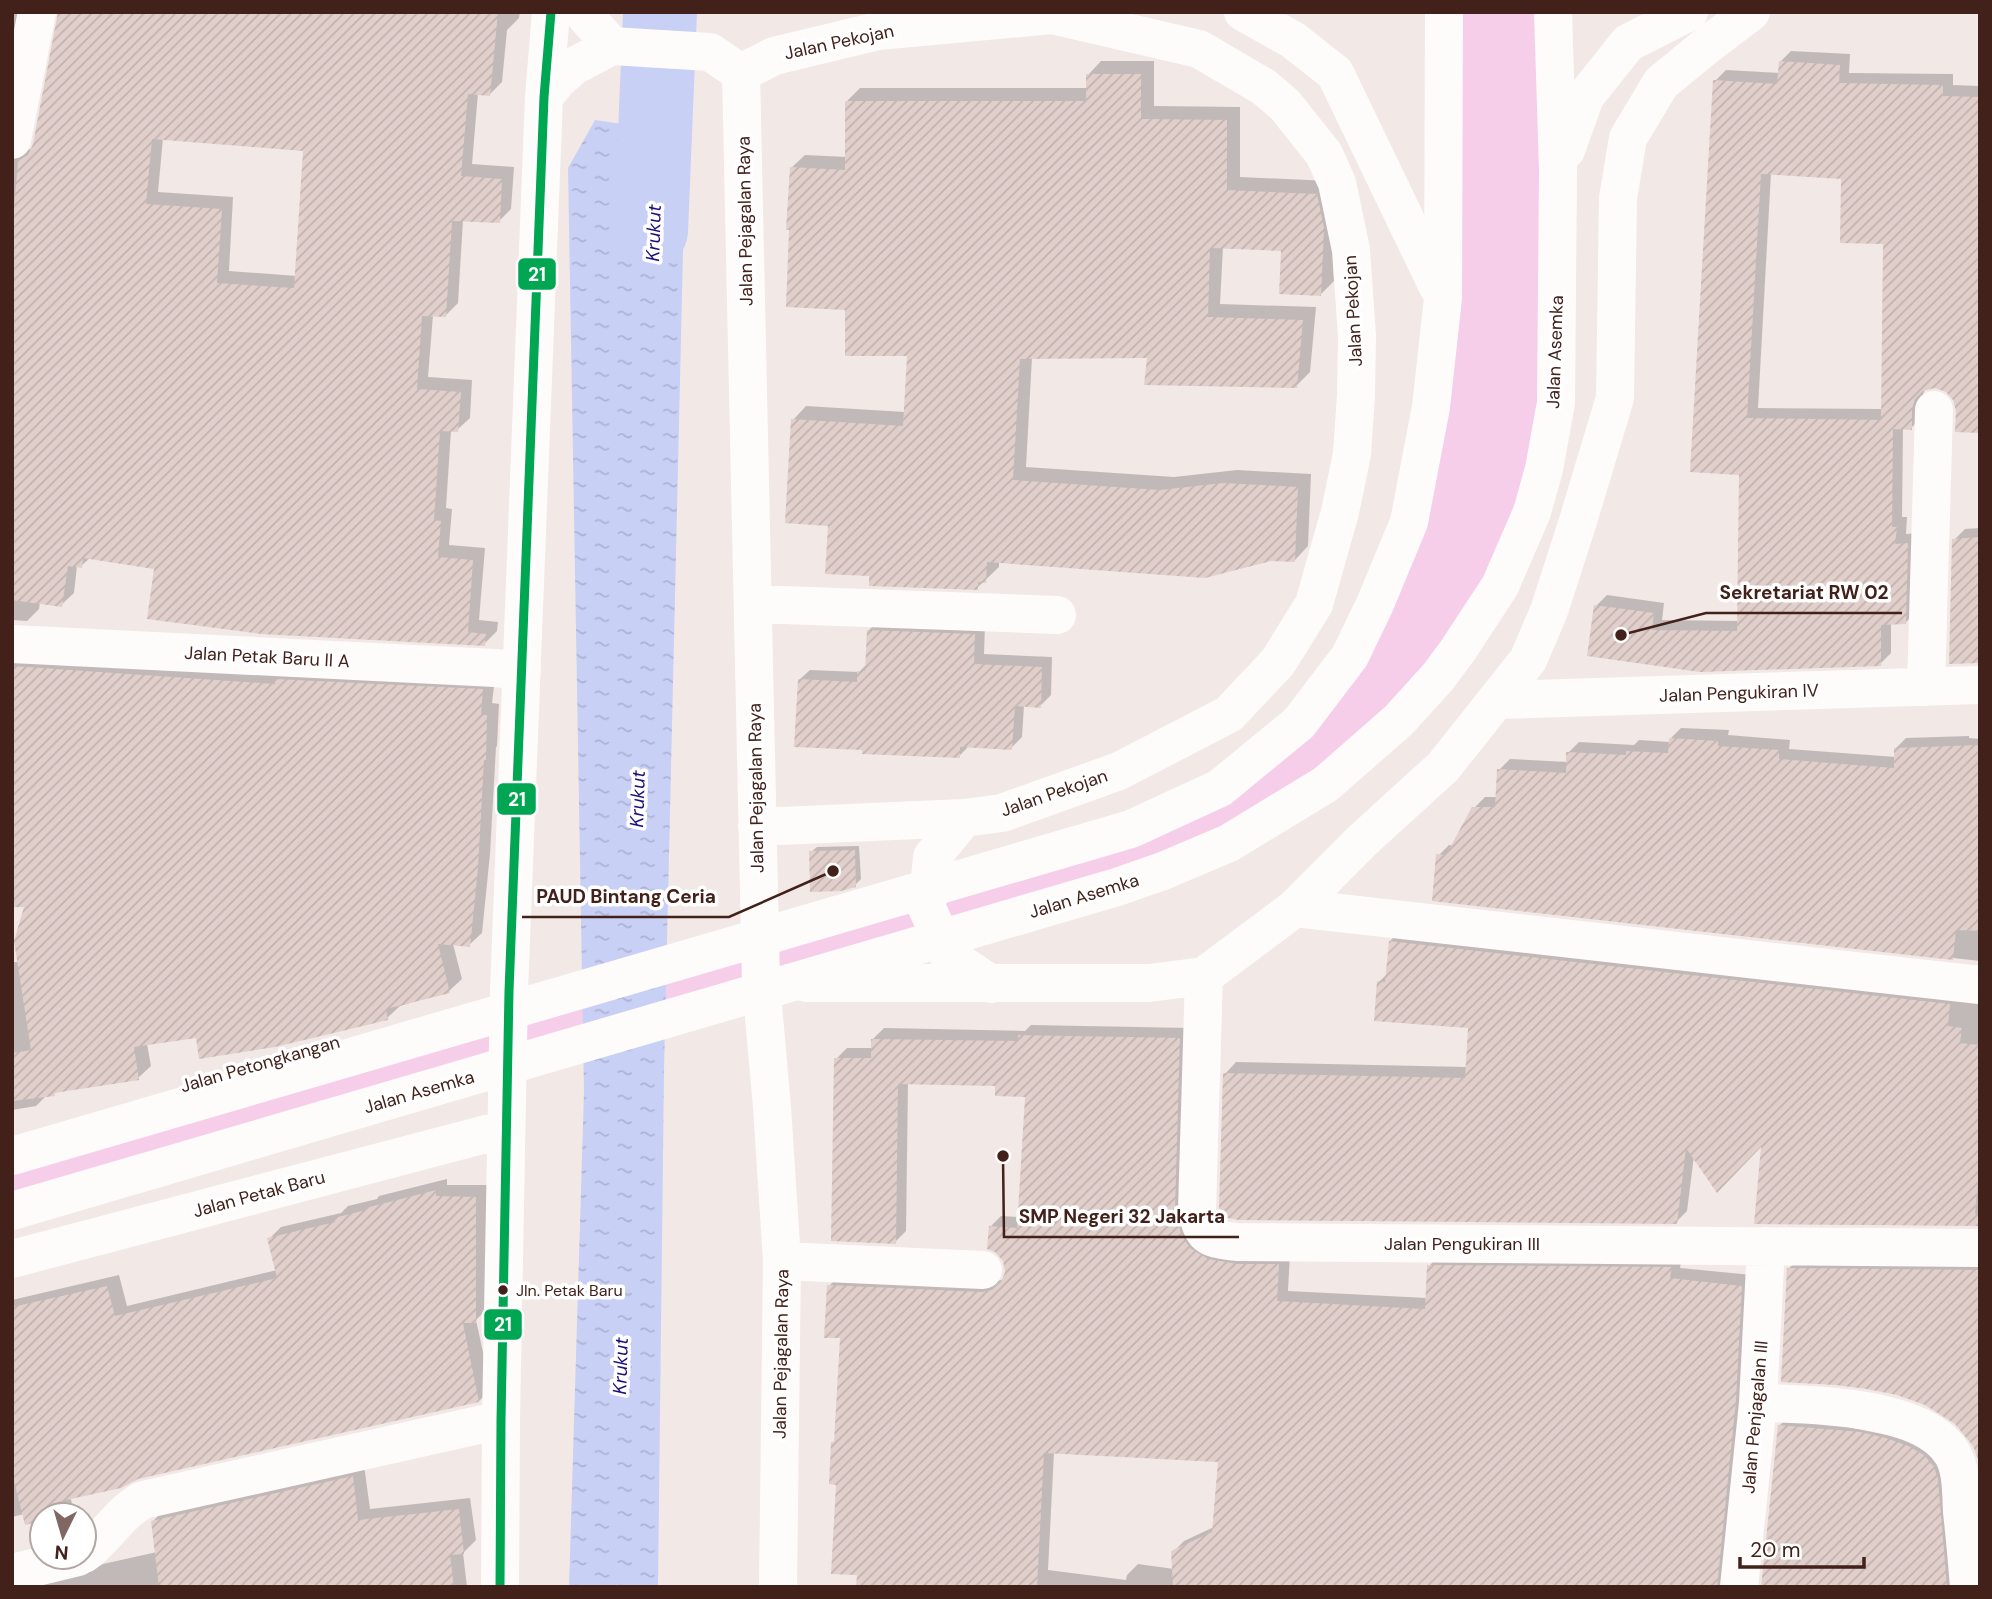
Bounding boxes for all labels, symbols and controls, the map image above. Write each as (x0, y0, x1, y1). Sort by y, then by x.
street label: Jalan Pekojan (782, 19, 896, 65)
street label: Jalan Pejagalan Raya (732, 136, 758, 306)
water label: Krukut (640, 203, 667, 262)
street label: Jalan Pekojan (1338, 255, 1368, 367)
line badge: 21 (517, 257, 557, 291)
text: 21 (528, 262, 546, 287)
street label: Jalan Asemka (1541, 295, 1569, 409)
callout: Sekretariat RW 02 (1706, 573, 1902, 613)
text: Sekretariat RW 02 (1720, 580, 1888, 605)
street label: Jalan Petak Baru II A (184, 641, 350, 673)
street label: Jalan Pengukiran IV (1659, 678, 1819, 708)
street label: Jalan Pejagalan Raya (743, 703, 769, 873)
street label: Jalan Pekojan (997, 764, 1111, 822)
water label: Krukut (624, 769, 651, 828)
line badge: 21 (496, 782, 537, 816)
text: 21 (508, 787, 526, 812)
street label: Jalan Asemka (1026, 868, 1142, 924)
callout: PAUD Bintang Ceria (522, 877, 729, 917)
text: PAUD Bintang Ceria (536, 884, 716, 909)
street label: Jalan Petongkangan (178, 1030, 342, 1098)
street label: Jalan Asemka (361, 1065, 477, 1119)
street label: Jalan Petak Baru (190, 1165, 328, 1223)
callout: SMP Negeri 32 Jakarta (1004, 1197, 1239, 1237)
text: SMP Negeri 32 Jakarta (1019, 1204, 1225, 1229)
street label: Jalan Pengukiran III (1384, 1232, 1540, 1256)
street label: Jalan Pejagalan Raya (768, 1269, 794, 1439)
place label: Jln. Petak Baru (516, 1280, 623, 1301)
marker: Jln. Petak Baru (496, 1283, 510, 1297)
line badge: 21 (483, 1308, 523, 1341)
text: 21 (494, 1312, 512, 1337)
water label: Krukut (607, 1336, 634, 1395)
street label: Jalan Penjagalan III (1736, 1339, 1774, 1495)
north arrow (28, 1501, 98, 1571)
scale bar (1740, 1526, 1864, 1570)
text: 20 m (1750, 1536, 1801, 1564)
text: N (54, 1539, 70, 1565)

